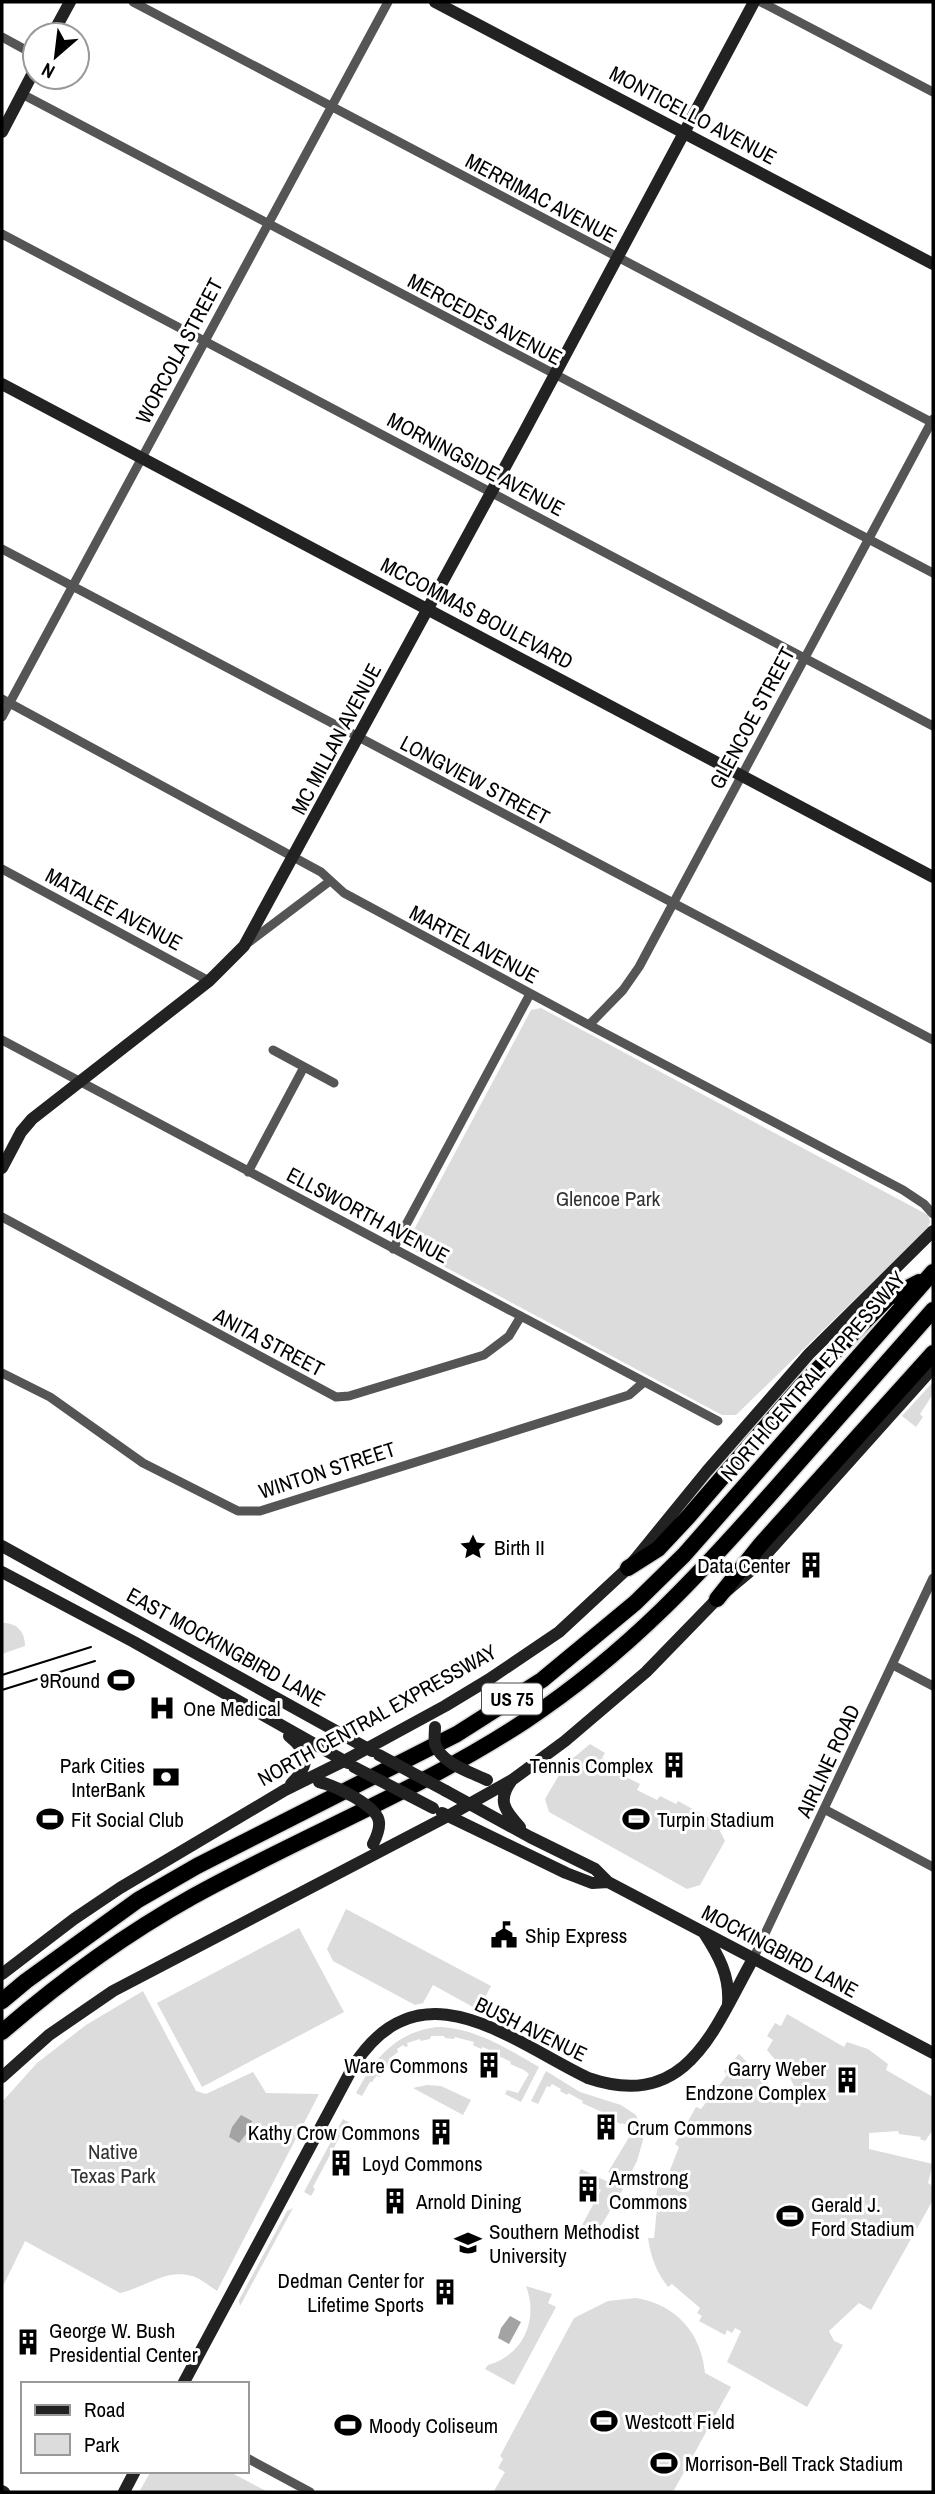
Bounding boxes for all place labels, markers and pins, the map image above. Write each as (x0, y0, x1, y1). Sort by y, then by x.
place icon: Birth II (458, 1532, 488, 1562)
place label: Birth II (494, 1533, 545, 1562)
building icon: Data Center (796, 1550, 826, 1580)
place label: Data Center (697, 1551, 790, 1580)
sports icon: 9Round (106, 1665, 136, 1695)
place label: 9Round (40, 1666, 100, 1695)
hospital icon: One Medical (147, 1693, 177, 1723)
place label: One Medical (183, 1694, 281, 1723)
building icon: Tennis Complex (659, 1750, 689, 1780)
place label: Park Cities InterBank (60, 1751, 145, 1804)
place label: Tennis Complex (530, 1751, 653, 1780)
bank icon: Park Cities InterBank (151, 1762, 181, 1792)
sports icon: Fit Social Club (35, 1804, 65, 1834)
sports icon: Turpin Stadium (621, 1804, 651, 1834)
place label: Fit Social Club (71, 1805, 184, 1834)
place label: Turpin Stadium (657, 1805, 774, 1834)
public building icon: Ship Express (489, 1920, 519, 1950)
place label: Ship Express (525, 1921, 627, 1950)
building icon: Ware Commons (474, 2050, 504, 2080)
place label: Ware Commons (344, 2051, 468, 2080)
place label: Garry Weber Endzone Complex (685, 2054, 826, 2107)
building icon: Garry Weber Endzone Complex (832, 2065, 862, 2095)
building icon: Crum Commons (591, 2112, 621, 2142)
place label: Crum Commons (627, 2113, 752, 2142)
building icon: Kathy Crow Commons (426, 2117, 456, 2147)
place label: Kathy Crow Commons (248, 2118, 420, 2147)
building icon: Loyd Commons (326, 2148, 356, 2178)
place label: Loyd Commons (362, 2149, 483, 2178)
place label: Armstrong Commons (608, 2163, 689, 2216)
building icon: Armstrong Commons (573, 2174, 603, 2204)
building icon: Arnold Dining (380, 2186, 410, 2216)
place label: Arnold Dining (415, 2187, 522, 2216)
place label: Gerald J. Ford Stadium (811, 2190, 915, 2243)
sports icon: Gerald J. Ford Stadium (775, 2201, 805, 2231)
place label: Southern Methodist University (489, 2217, 640, 2270)
school or university icon: Southern Methodist University (453, 2228, 483, 2258)
place label: Dedman Center for Lifetime Sports (278, 2266, 424, 2319)
building icon: Dedman Center for Lifetime Sports (430, 2277, 460, 2307)
place label: George W. Bush Presidential Center (49, 2316, 198, 2369)
building icon: George W. Bush Presidential Center (13, 2327, 43, 2357)
sports icon: Westcott Field (589, 2406, 619, 2436)
place label: Westcott Field (625, 2407, 735, 2436)
sports icon: Moody Coliseum (333, 2410, 363, 2440)
place label: Moody Coliseum (369, 2411, 498, 2440)
sports icon: Morrison-Bell Track Stadium (649, 2448, 679, 2478)
place label: Morrison-Bell Track Stadium (685, 2449, 903, 2478)

